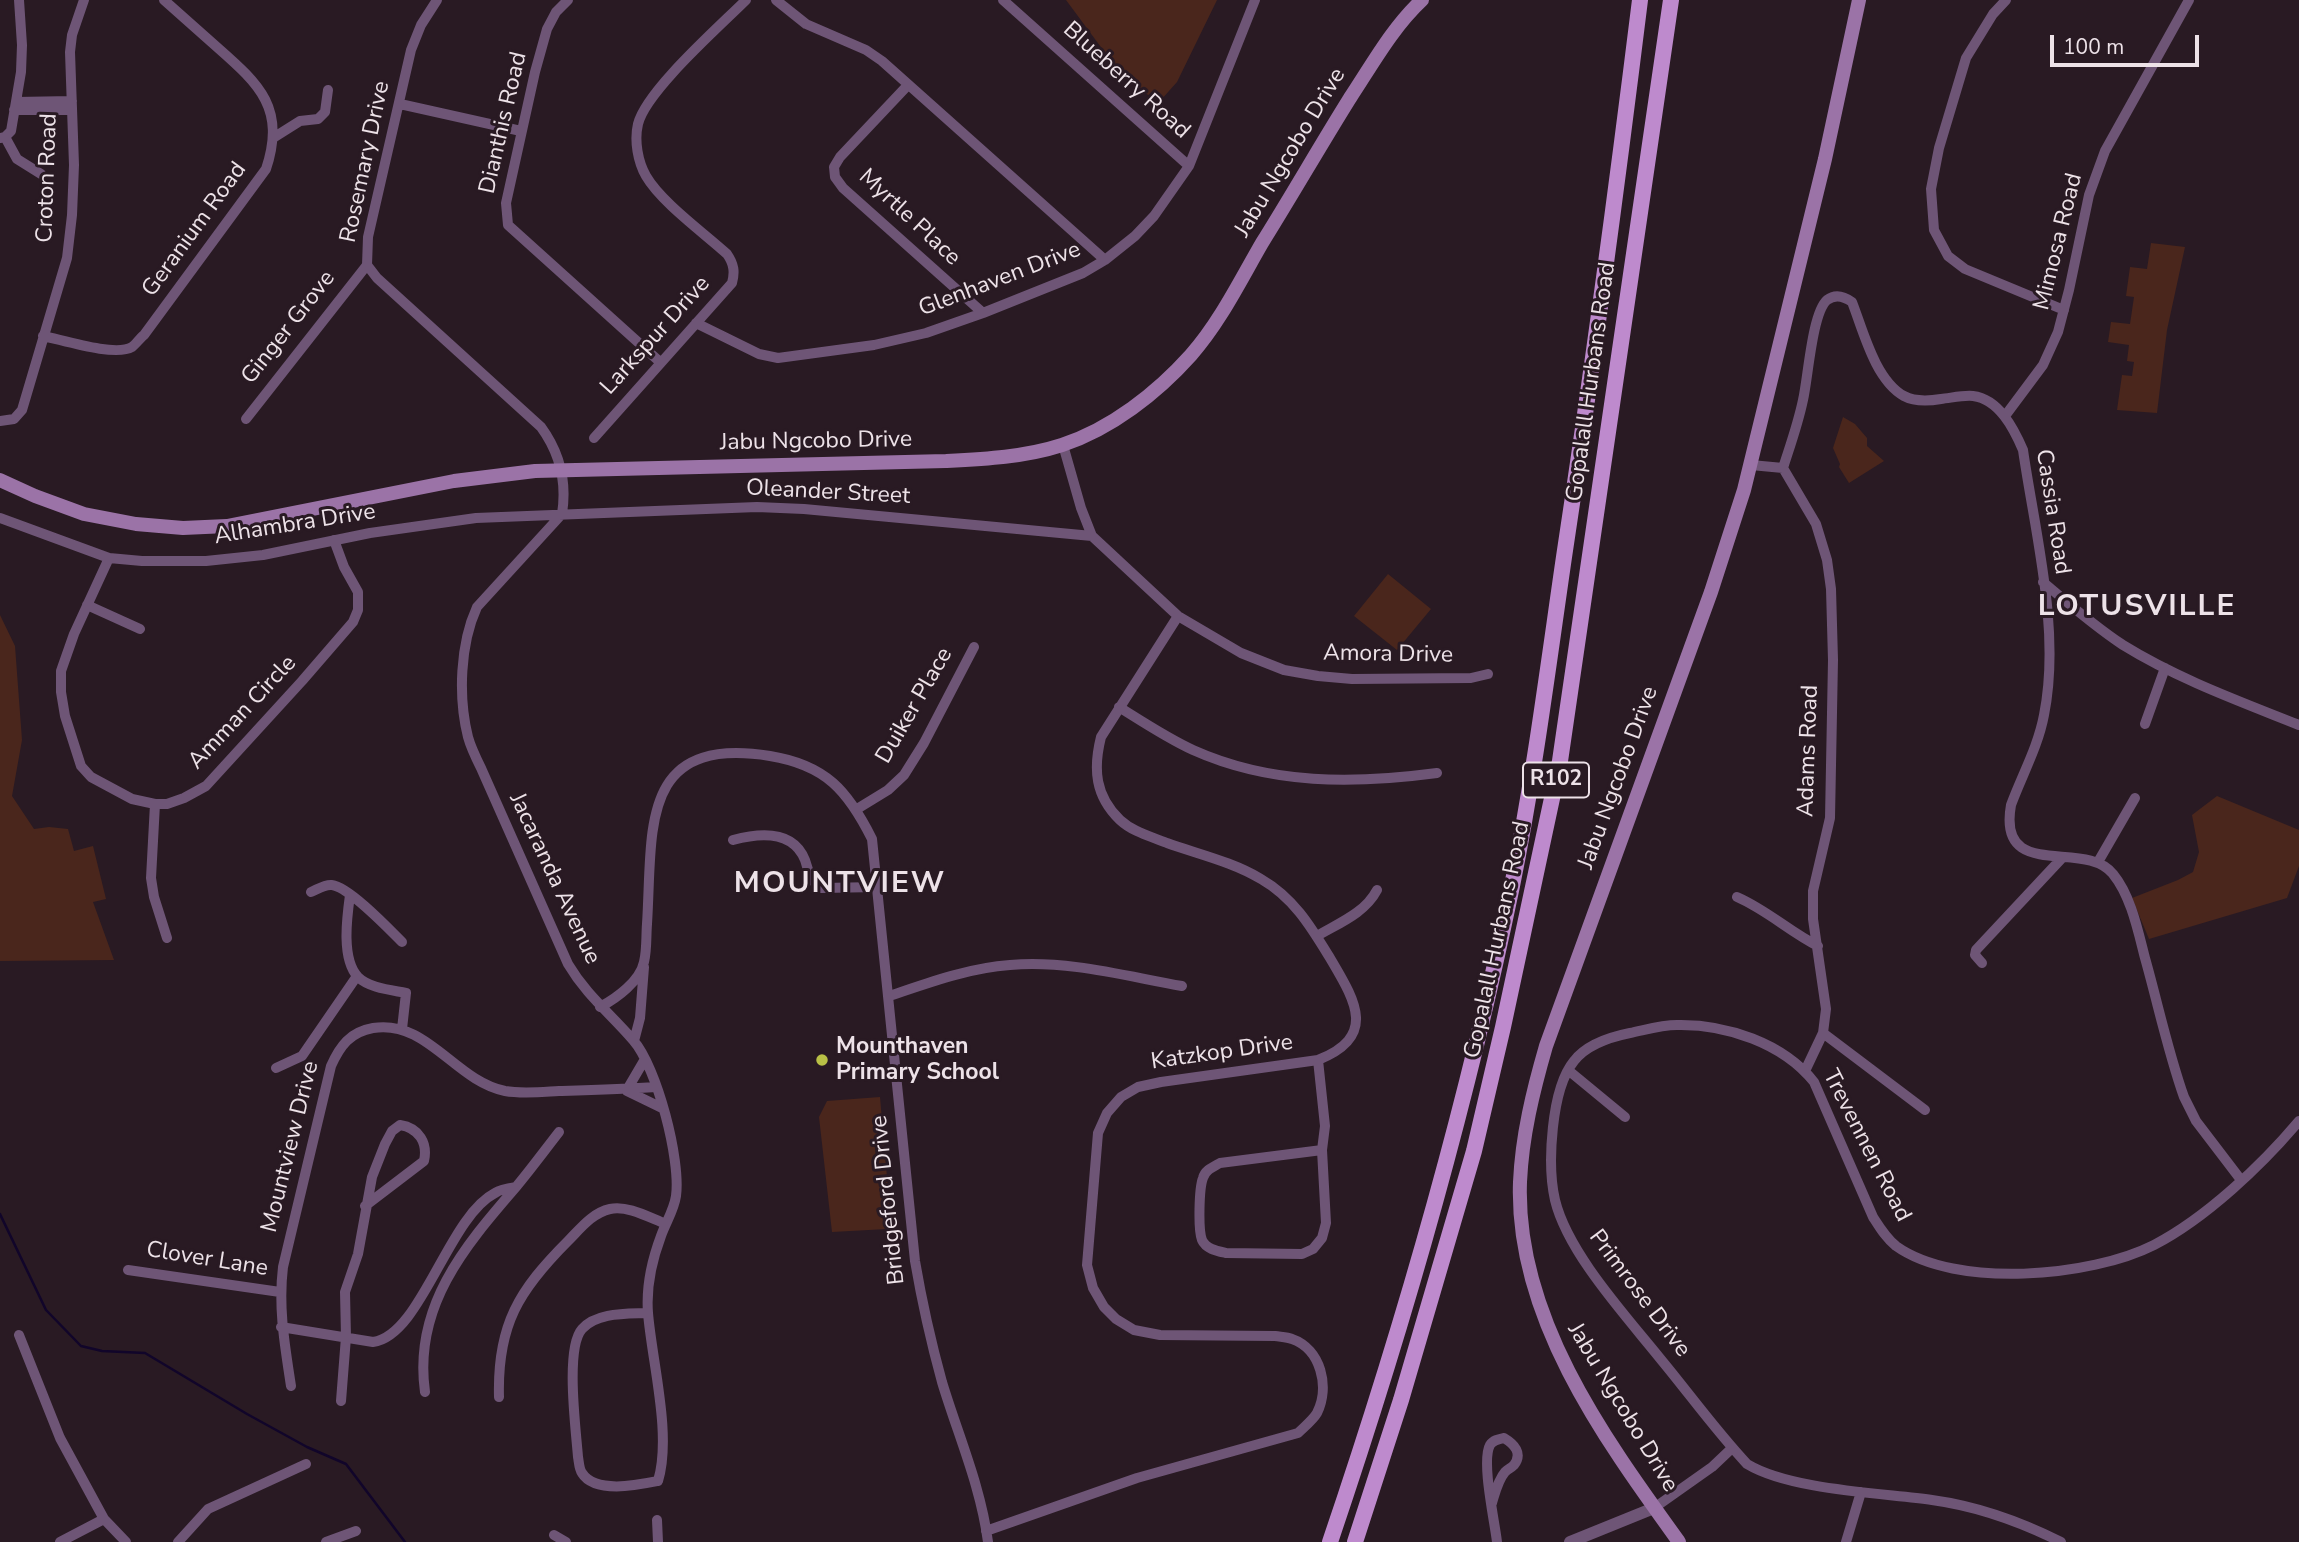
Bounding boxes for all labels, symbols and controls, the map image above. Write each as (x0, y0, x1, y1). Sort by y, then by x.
street label: Blueberry Road (1057, 17, 1195, 145)
scale bar (2054, 21, 2203, 65)
text: 100 m (2063, 33, 2124, 61)
street label: Dianthis Road (474, 49, 534, 197)
street label: Jabu Ngcobo Drive (1230, 64, 1352, 242)
street label: Rosemary Drive (335, 79, 397, 245)
street label: Croton Road (32, 113, 64, 243)
street label: Geranium Road (137, 157, 253, 303)
street label: Myrtle Place (852, 164, 966, 272)
street label: Mimosa Road (2029, 171, 2089, 313)
street label: Glenhaven Drive (915, 236, 1085, 324)
street label: Gopalall Hurbans Road (1562, 261, 1622, 503)
street label: Ginger Grove (236, 266, 342, 390)
street label: Larkspur Drive (595, 271, 717, 401)
street label: Jabu Ngcobo Drive (720, 427, 912, 457)
street label: Cassia Road (2028, 447, 2076, 577)
street label: Oleander Street (745, 475, 911, 511)
street label: Alhambra Drive (212, 499, 378, 551)
district label: LOTUSVILLE (2039, 590, 2235, 626)
street label: Amora Drive (1323, 640, 1453, 670)
street label: Duiker Place (871, 643, 959, 769)
street label: Amman Circle (183, 650, 303, 776)
street label: Jabu Ngcobo Drive (1573, 683, 1665, 873)
street label: Adams Road (1793, 684, 1825, 818)
road number: R102 (1523, 762, 1589, 798)
street label: Jacaranda Avenue (502, 789, 606, 969)
street label: Gopalall Hurbans Road (1459, 819, 1537, 1061)
district label: MOUNTVIEW (735, 867, 945, 903)
street label: Katzkop Drive (1149, 1029, 1295, 1077)
place label: Mounthaven Primary School (836, 1033, 999, 1087)
marker: Mounthaven Primary School (814, 1052, 830, 1068)
street label: Mountview Drive (256, 1058, 326, 1236)
street label: Trevennen Road (1816, 1065, 1916, 1227)
street label: Bridgeford Drive (866, 1114, 912, 1286)
street label: Primrose Drive (1582, 1225, 1696, 1363)
street label: Clover Lane (144, 1237, 270, 1283)
street label: Jabu Ngcobo Drive (1561, 1319, 1683, 1497)

